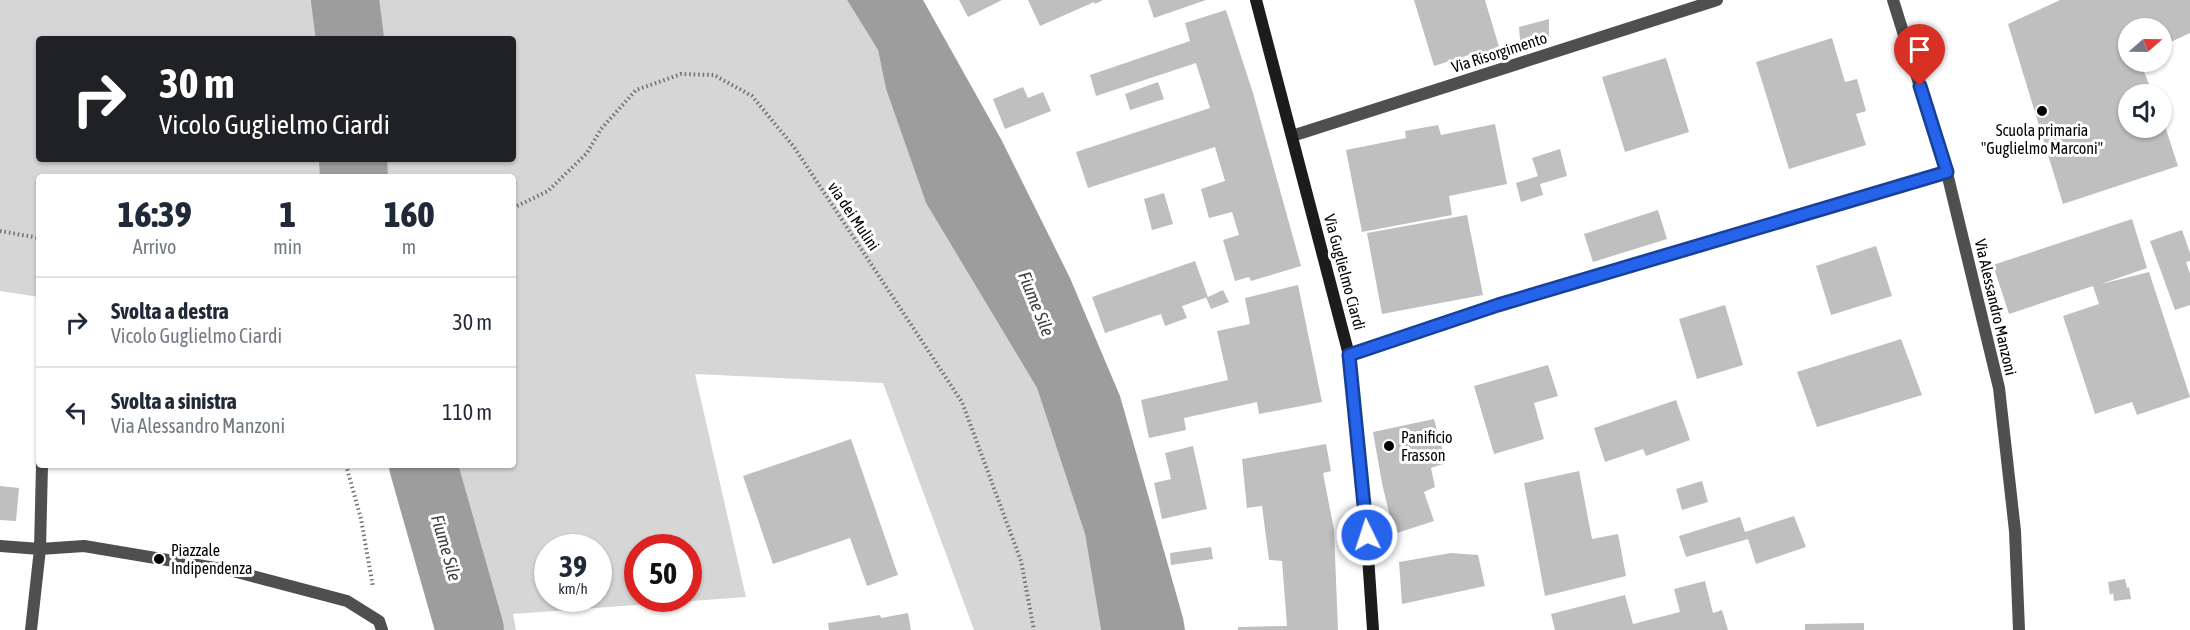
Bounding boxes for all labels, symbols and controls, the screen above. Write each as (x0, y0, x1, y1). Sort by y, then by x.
north arrow (2118, 18, 2172, 72)
map controls (2118, 18, 2172, 138)
pin (1894, 24, 1945, 86)
street label: Via Risorgimento (1449, 28, 1549, 77)
icon: arrive (1903, 33, 1936, 66)
text: 30 m (159, 59, 234, 107)
icon: right (60, 60, 138, 138)
button: sound (2118, 84, 2172, 138)
marker: Scuola primaria "Guglielmo Marconi" (2035, 104, 2049, 118)
text: Vicolo Guglielmo Ciardi (159, 109, 390, 140)
place label: Scuola primaria "Guglielmo Marconi" (1981, 121, 2103, 158)
street label: via dei Mulini (825, 178, 883, 254)
text: 16:39 (118, 193, 192, 235)
text: 1 (279, 193, 296, 235)
text: 160 (384, 193, 434, 235)
street label: Via Guglielmo Ciardi (1320, 212, 1369, 332)
text: Arrivo (133, 235, 176, 258)
text: min (273, 235, 302, 258)
text: m (402, 235, 416, 258)
street label: Via Alessandro Manzoni (1972, 237, 2020, 377)
water label: Fiume Sile (1014, 268, 1059, 339)
text: Svolta a destra (111, 298, 229, 324)
icon: right (60, 306, 93, 339)
text: 30 m (452, 309, 492, 335)
text: Vicolo Guglielmo Ciardi (111, 324, 282, 347)
text: Svolta a sinistra (111, 388, 237, 414)
icon: left (60, 396, 93, 429)
text: 110 m (442, 399, 492, 425)
text: Via Alessandro Manzoni (111, 414, 285, 437)
place label: Panificio Frasson (1401, 428, 1453, 464)
marker: Panificio Frasson (1382, 439, 1396, 453)
position arrow (1335, 503, 1399, 567)
water label: Fiume Sile (427, 512, 466, 583)
speed limit sign: 50 (624, 534, 702, 612)
place label: Piazzale Indipendenza (171, 541, 253, 578)
text: 39 (559, 549, 587, 583)
marker: Piazzale Indipendenza (152, 552, 166, 566)
text: km/h (558, 580, 588, 597)

